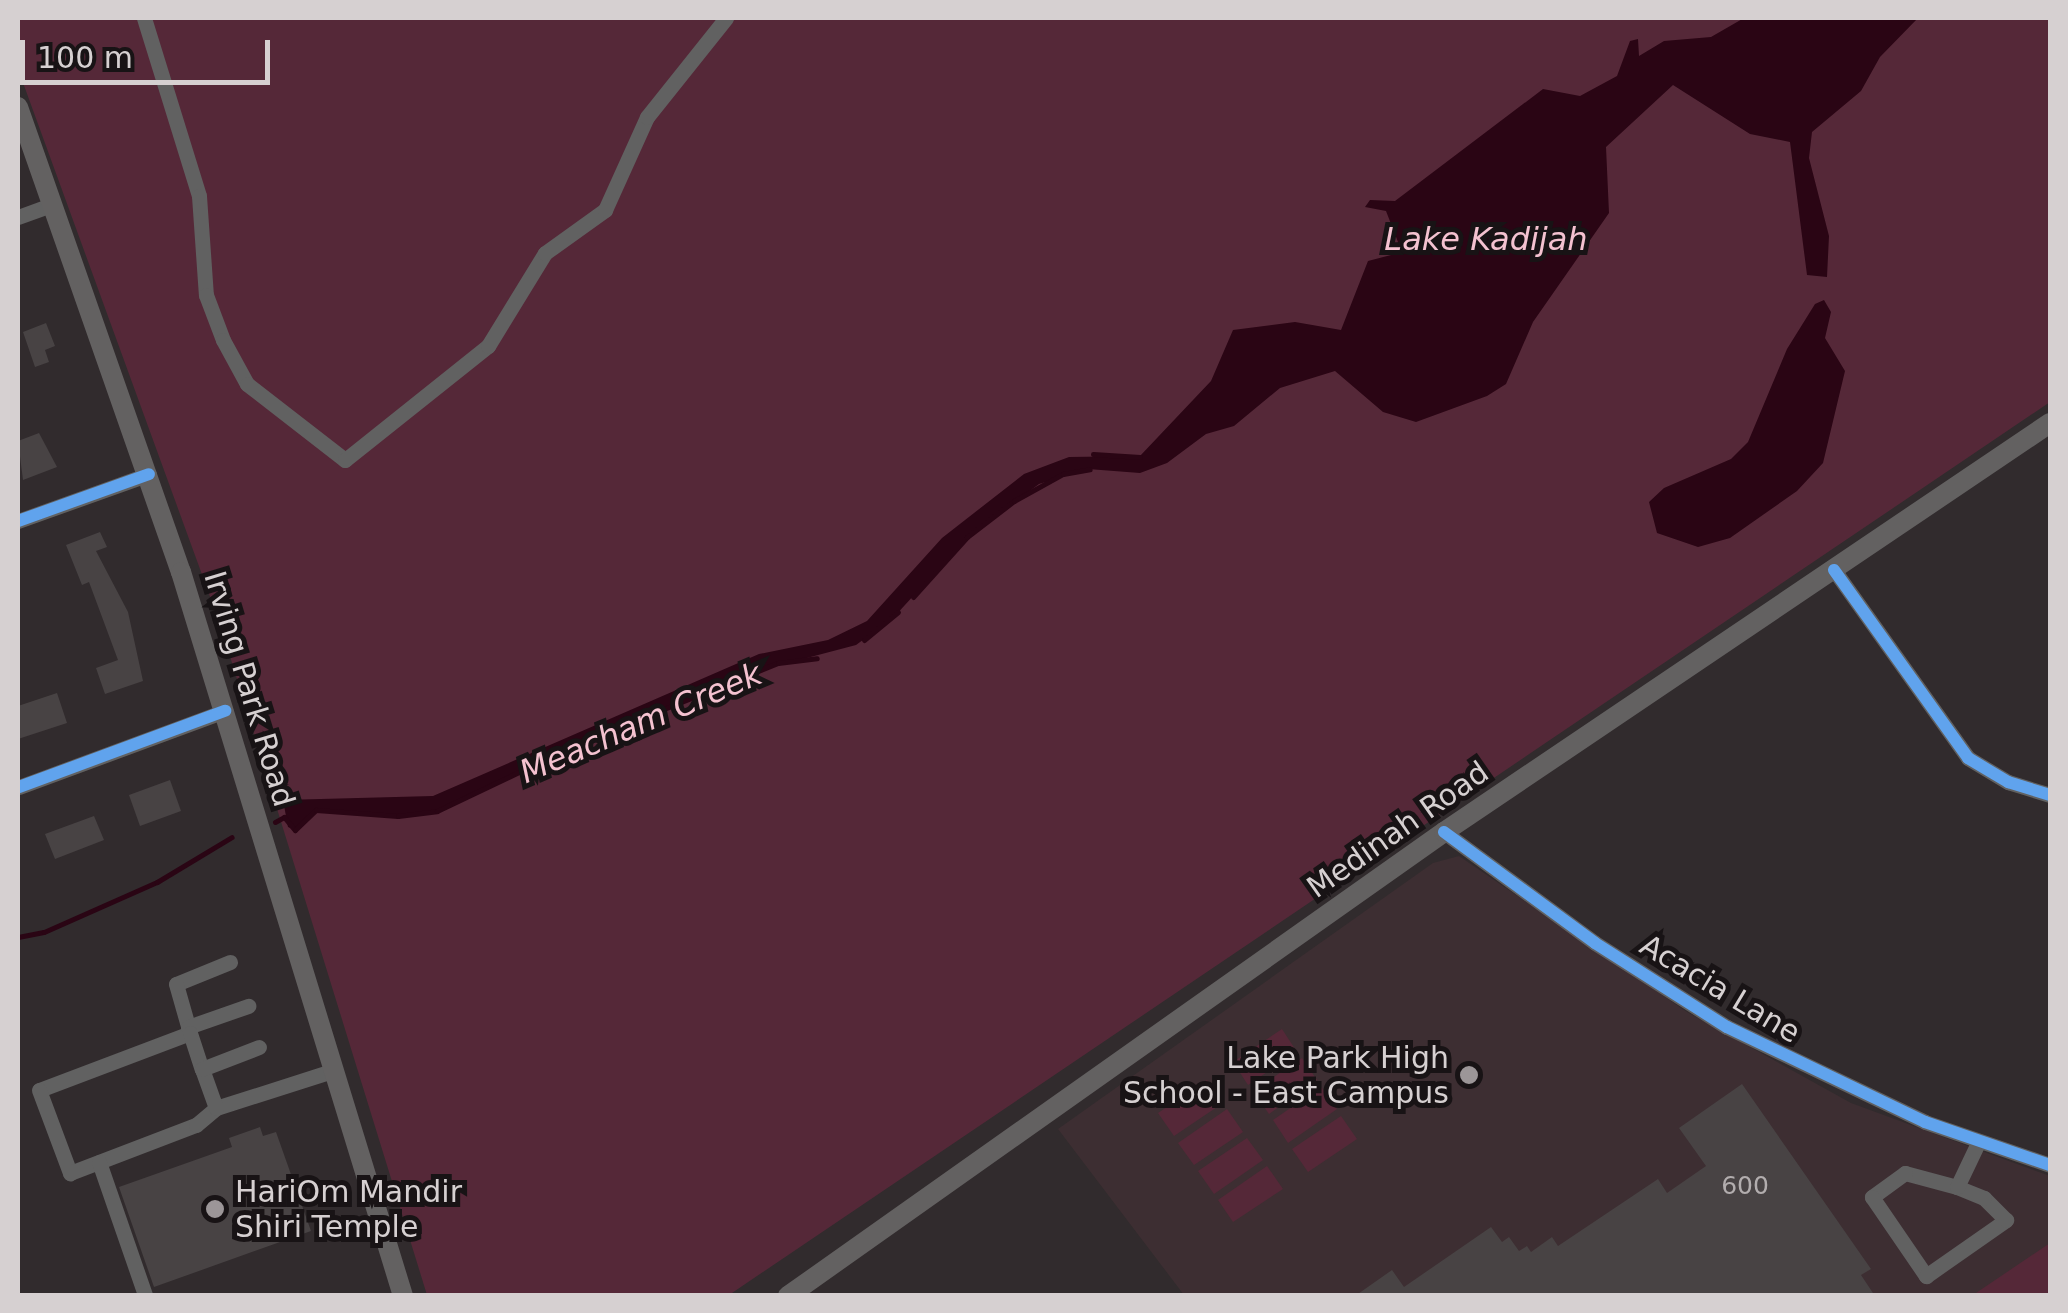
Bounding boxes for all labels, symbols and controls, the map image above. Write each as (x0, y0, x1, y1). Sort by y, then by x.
scale bar (25, 20, 275, 82)
text: 100 m (37, 40, 133, 75)
water label: Lake Kadijah (1384, 220, 1588, 258)
street label: Irving Park Road (196, 567, 302, 811)
water label: Meacham Creek (514, 655, 768, 791)
street label: Medinah Road (1300, 754, 1496, 906)
street label: Acacia Lane (1634, 927, 1806, 1051)
place label: Lake Park High School - East Campus (1123, 1040, 1449, 1110)
marker: Lake Park High School - East Campus (1458, 1064, 1480, 1086)
house number: 600 (1721, 1171, 1769, 1201)
place label: HariOm Mandir Shiri Temple (235, 1174, 462, 1244)
marker: HariOm Mandir Shiri Temple (204, 1198, 226, 1220)

